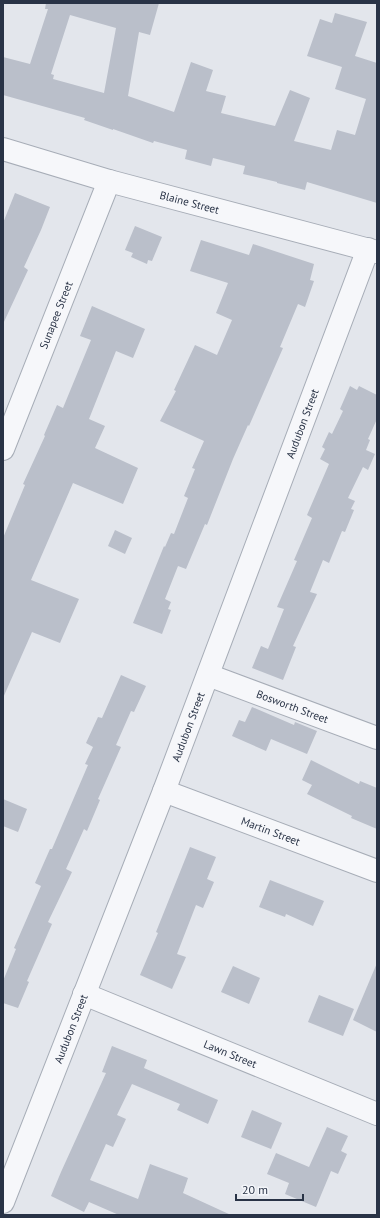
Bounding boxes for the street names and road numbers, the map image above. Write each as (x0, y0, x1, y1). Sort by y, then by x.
street label: Blaine Street (158, 188, 221, 217)
street label: Sunapee Street (36, 279, 76, 351)
street label: Audubon Street (283, 387, 322, 460)
street label: Bosworth Street (254, 687, 331, 726)
street label: Audubon Street (169, 690, 208, 764)
street label: Martin Street (239, 814, 302, 849)
street label: Audubon Street (51, 992, 91, 1065)
street label: Lawn Street (202, 1037, 259, 1071)

